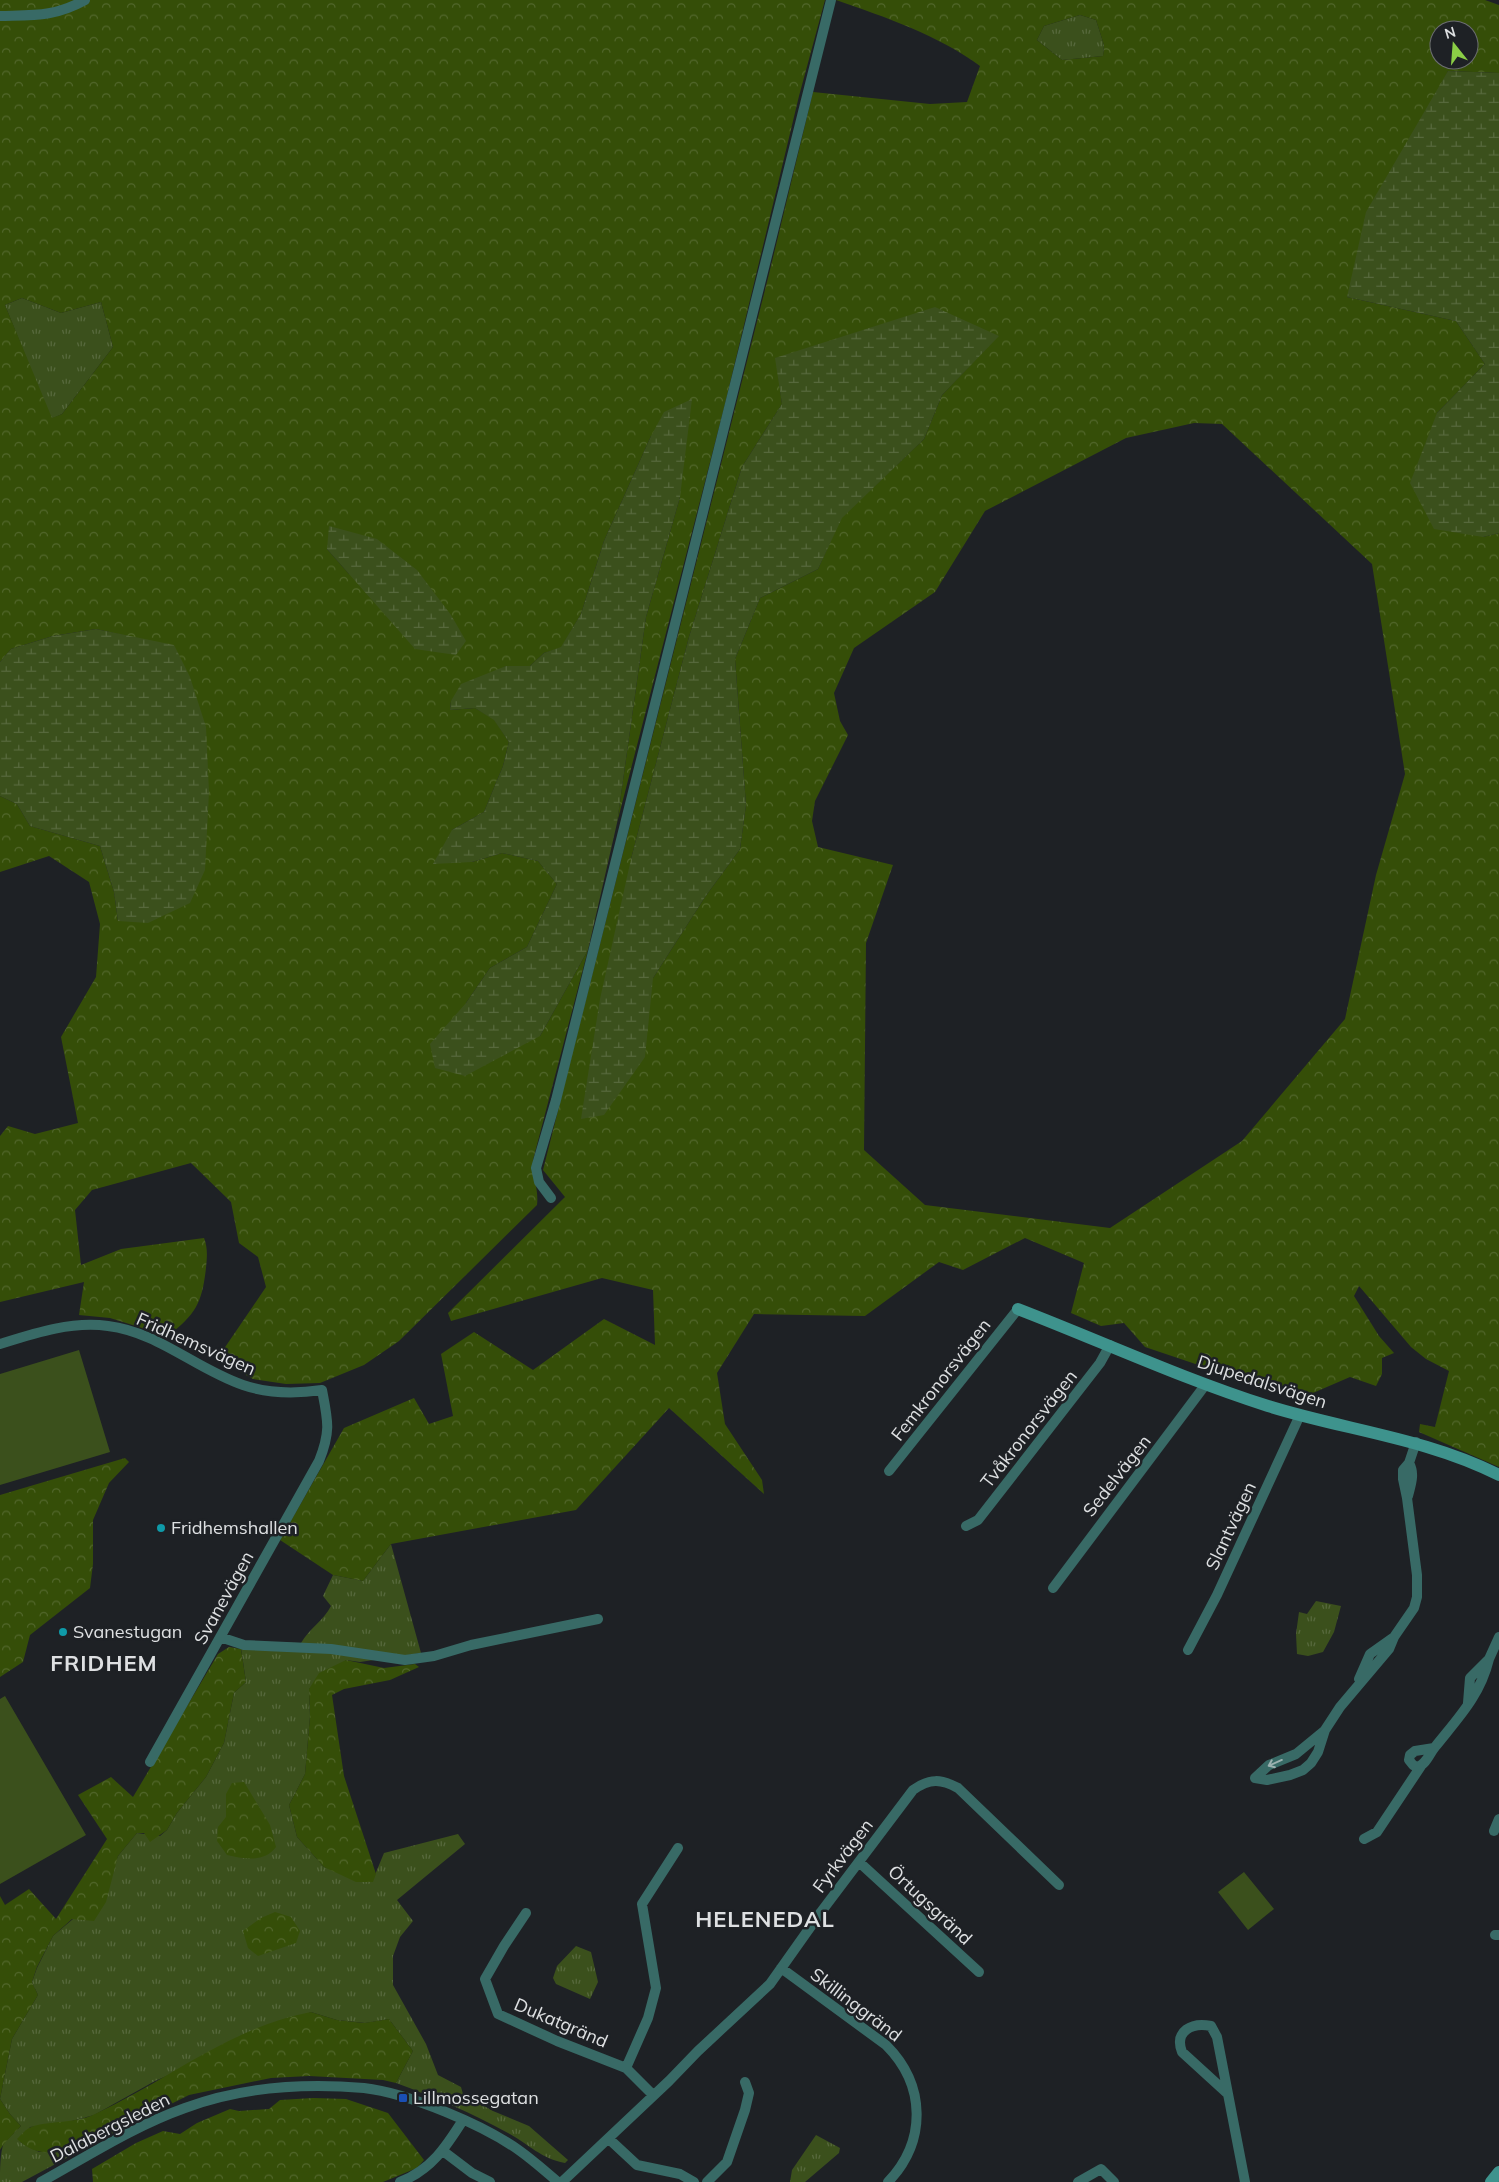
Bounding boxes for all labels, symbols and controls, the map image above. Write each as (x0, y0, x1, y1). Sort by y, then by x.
north arrow (1429, 20, 1479, 70)
text: N (1443, 22, 1458, 43)
street label: Fridhemsvägen (133, 1307, 259, 1380)
street label: Femkronorsvägen (886, 1314, 996, 1445)
street label: Djupedalsvägen (1194, 1350, 1330, 1413)
street label: Tvåkronorsvägen (975, 1365, 1082, 1492)
street label: Sedelvägen (1078, 1430, 1156, 1521)
street label: Slantvägen (1200, 1478, 1261, 1574)
place label: Fridhemshallen (171, 1516, 298, 1539)
marker: Fridhemshallen (155, 1522, 167, 1534)
street label: Svanevägen (189, 1547, 259, 1648)
place label: Svanestugan (73, 1620, 182, 1643)
marker: Svanestugan (57, 1626, 69, 1638)
district label: FRIDHEM (50, 1649, 158, 1677)
one-way arrow (1268, 1758, 1283, 1768)
street label: Fyrkvägen (807, 1814, 878, 1897)
street label: Örtugsgränd (883, 1860, 977, 1950)
district label: HELENEDAL (695, 1905, 835, 1933)
street label: Skillinggränd (806, 1963, 907, 2046)
street label: Dukatgränd (511, 1993, 612, 2053)
place label: Lillmossegatan (413, 2086, 539, 2109)
street label: Dalabergsleden (46, 2087, 174, 2168)
marker: Lillmossegatan (397, 2092, 409, 2104)

